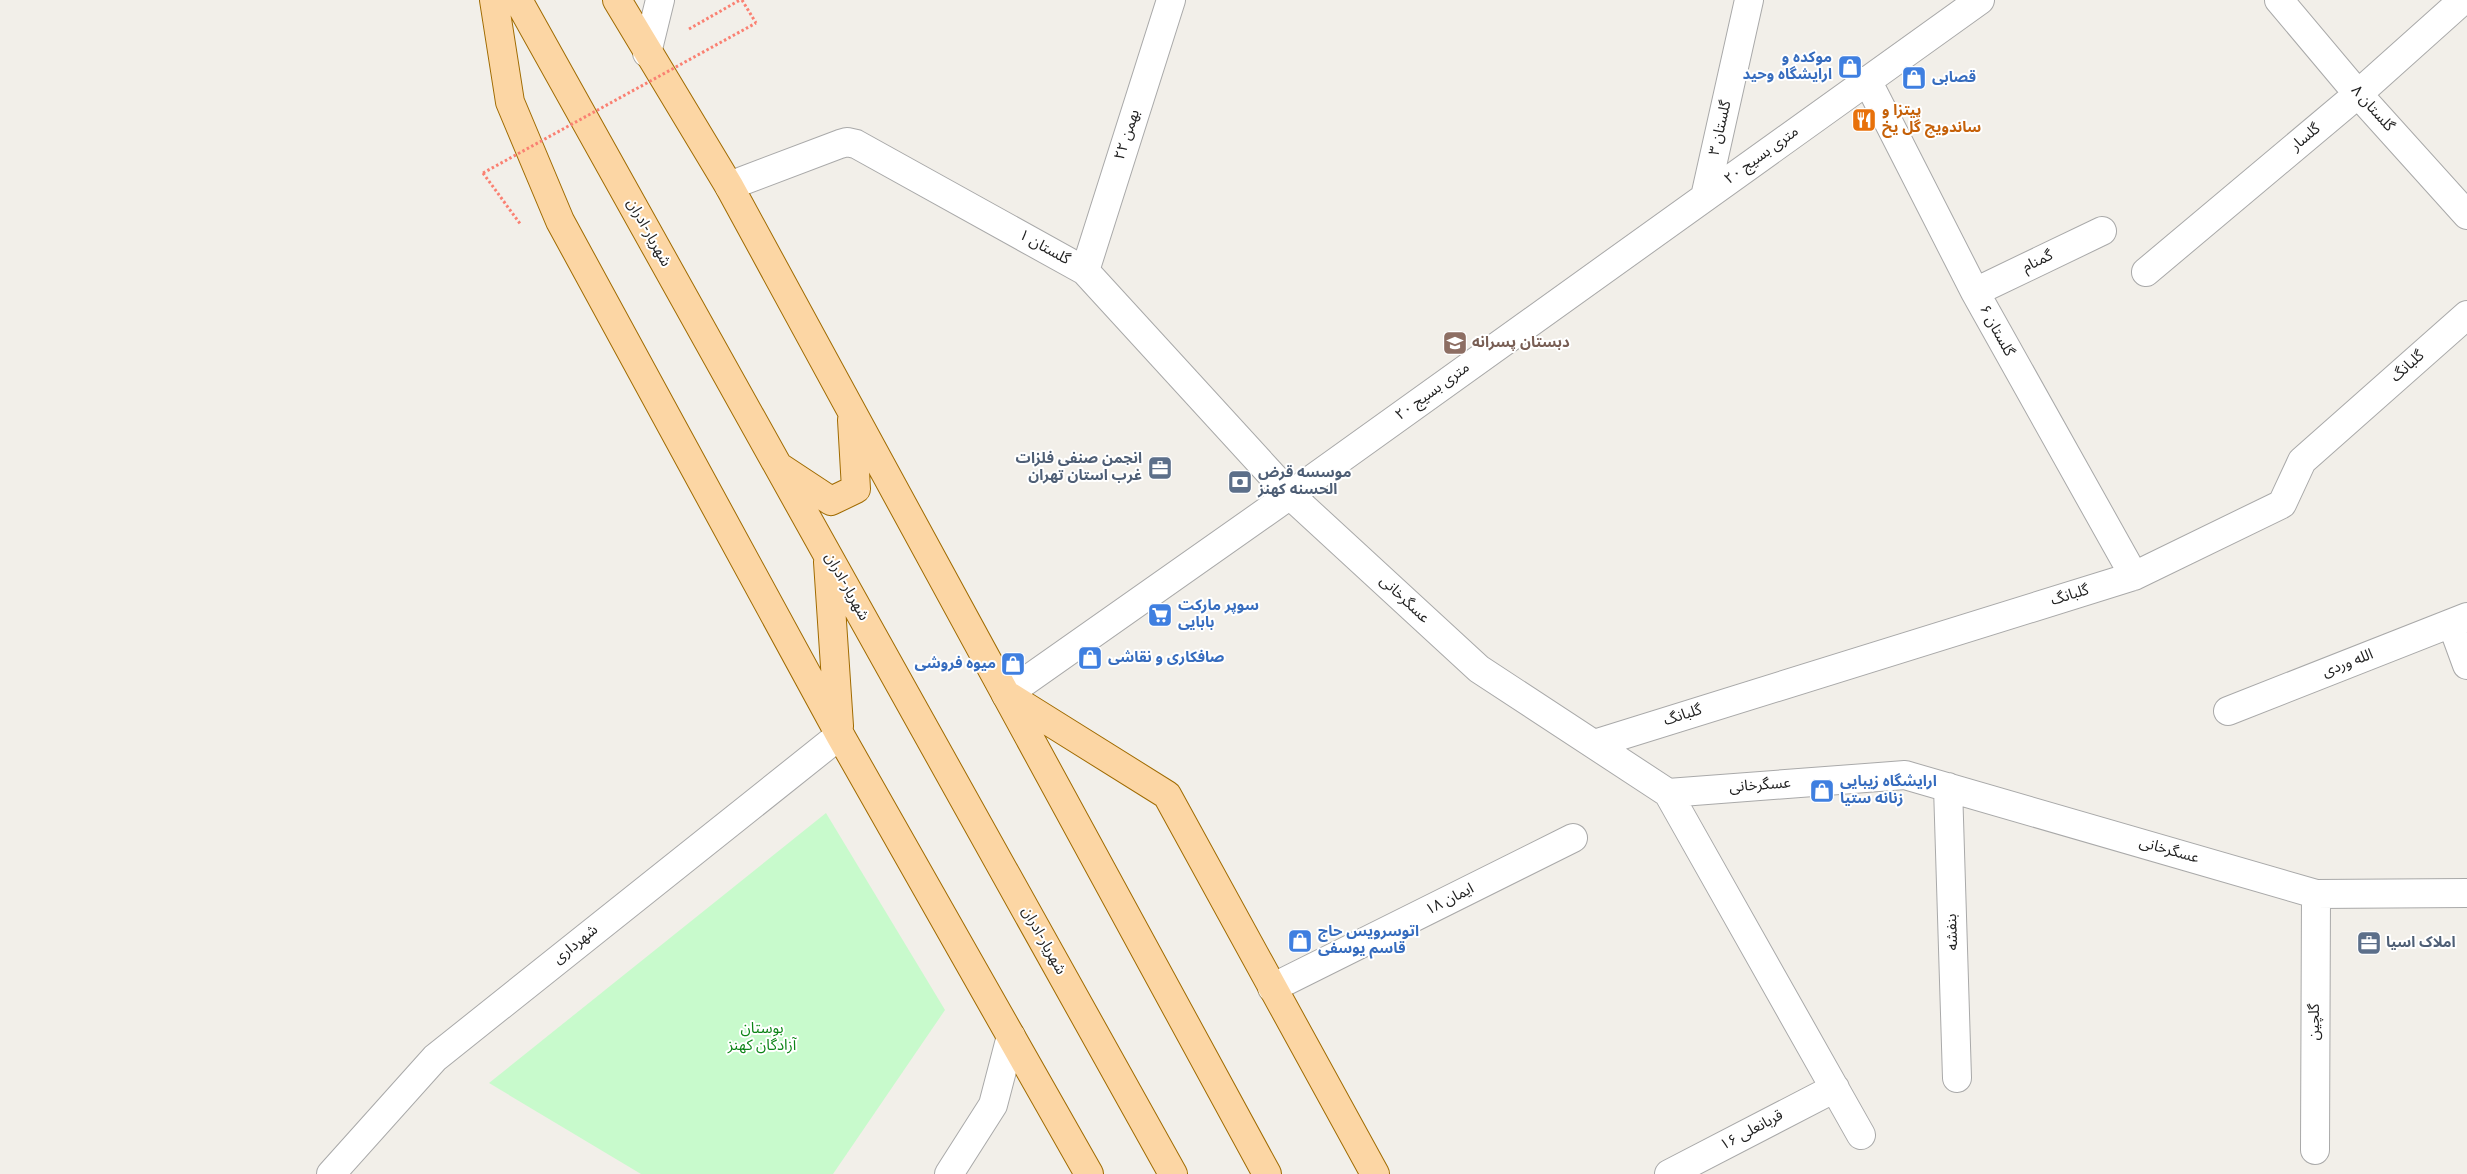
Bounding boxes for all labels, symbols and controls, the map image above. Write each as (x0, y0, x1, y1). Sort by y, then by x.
place label: موکده و ارایشگاه وحید (1743, 49, 1832, 85)
shop icon: موکده و ارایشگاه وحید (1837, 54, 1863, 80)
shop icon: قصابی (1901, 65, 1927, 91)
place label: قصابی (1932, 69, 1976, 88)
street label: گلستان ۸ (2346, 82, 2398, 137)
street label: گلستان ۳ (1705, 98, 1737, 157)
place label: پیتزا و ساندویچ گل یخ (1882, 102, 1981, 138)
street label: ۲۲ بهمن (1111, 107, 1145, 163)
restaurant icon: پیتزا و ساندویچ گل یخ (1851, 107, 1877, 133)
street label: گلسار (2286, 119, 2325, 157)
street label: ۲۰ متری بسیج (1721, 123, 1803, 190)
street label: شهریار-ادران (622, 196, 675, 271)
street label: گلستان ۱ (1015, 226, 1074, 270)
street label: گمنام (2020, 246, 2057, 277)
street label: گلستان ۶ (1974, 302, 2018, 361)
school or university icon: دبستان پسرانه (1442, 330, 1468, 356)
place label: دبستان پسرانه (1472, 334, 1570, 353)
street label: گلبانگ (2387, 346, 2429, 387)
street label: ۲۰ متری بسیج (1392, 359, 1474, 426)
place label: انجمن صنفی فلزات غرب استان تهران (1016, 450, 1142, 486)
office icon: انجمن صنفی فلزات غرب استان تهران (1147, 455, 1173, 481)
place label: موسسه قرض الحسنه کهنز (1257, 464, 1351, 500)
bank icon: موسسه قرض الحسنه کهنز (1227, 469, 1253, 495)
street label: شهریار-ادران (820, 550, 873, 625)
street label: عسگرخانی (1375, 572, 1433, 628)
street label: گلبانگ (2049, 581, 2092, 611)
place label: سوپر مارکت بابایی (1178, 597, 1259, 633)
supermarket icon: سوپر مارکت بابایی (1147, 602, 1173, 628)
shop icon: صافکاری و نقاشی (1077, 645, 1103, 671)
street label: الله وردی (2320, 646, 2376, 682)
place label: صافکاری و نقاشی (1108, 649, 1225, 668)
shop icon: میوه فروشی (1000, 651, 1026, 677)
place label: میوه فروشی (914, 655, 996, 674)
street label: گلبانگ (1662, 701, 1705, 731)
place label: ارایشگاه زیبایی زنانه ستیا (1840, 772, 1937, 809)
street label: عسگرخانی (1729, 774, 1792, 798)
shop icon: ارایشگاه زیبایی زنانه ستیا (1809, 778, 1835, 804)
street label: عسگرخانی (2137, 833, 2202, 869)
street label: ایمان ۱۸ (1422, 880, 1478, 920)
street label: شهریار-ادران (1017, 904, 1070, 979)
street label: بنفشه (1943, 913, 1963, 951)
street label: شهرداری (550, 921, 603, 969)
place label: اتوسرویس حاج قاسم یوسفی (1318, 923, 1419, 959)
shop icon: اتوسرویس حاج قاسم یوسفی (1287, 928, 1313, 954)
office icon: املاک اسیا (2356, 930, 2382, 956)
place label: املاک اسیا (2386, 934, 2456, 953)
street label: گلچین (2306, 1003, 2325, 1040)
park label: بوستان آزادگان کهنز (727, 1020, 797, 1056)
street label: قربانعلی ۱۶ (1717, 1106, 1787, 1156)

